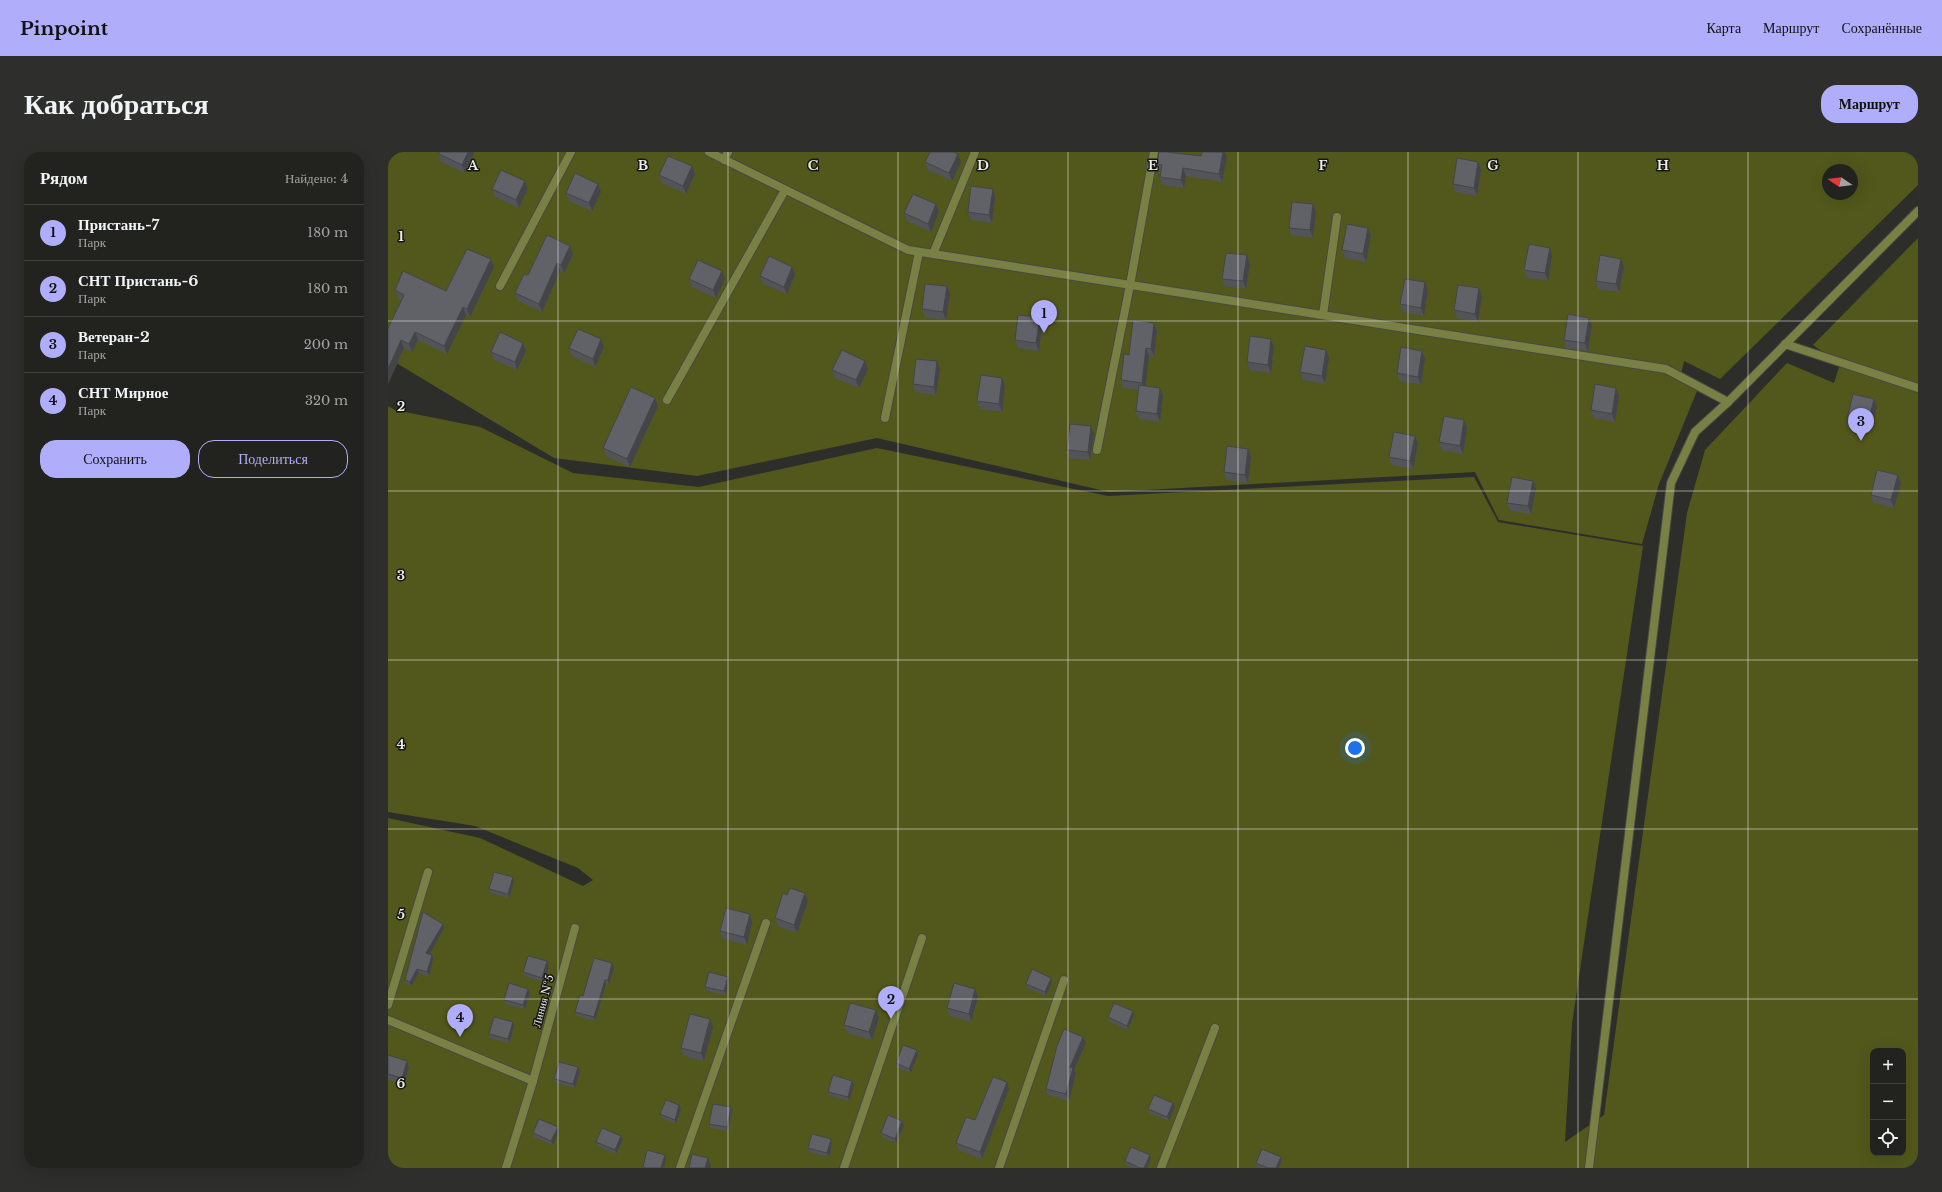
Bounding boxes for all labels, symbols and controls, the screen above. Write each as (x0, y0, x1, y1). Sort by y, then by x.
text: Pinpoint (20, 17, 108, 40)
text: Карта (1706, 19, 1741, 37)
text: Маршрут (1763, 19, 1819, 37)
text: Сохранённые (1841, 19, 1922, 37)
button: Маршрут (1821, 85, 1918, 123)
text: Как добраться (24, 87, 209, 122)
text: A (467, 157, 479, 174)
text: B (638, 157, 648, 174)
text: C (808, 157, 819, 174)
text: D (977, 157, 989, 174)
text: E (1148, 157, 1158, 174)
text: F (1319, 157, 1328, 174)
text: G (1487, 157, 1499, 174)
text: H (1657, 157, 1669, 174)
north arrow (1822, 164, 1858, 200)
text: Рядом (40, 168, 88, 189)
text: Найдено: 4 (285, 170, 348, 187)
text: Пристань-7 (78, 215, 159, 234)
text: 1 (50, 224, 56, 241)
text: 180 m (307, 224, 348, 241)
text: 1 (398, 228, 404, 245)
text: Парк (78, 234, 106, 251)
text: СНТ Пристань-6 (78, 271, 198, 290)
text: 2 (49, 280, 57, 297)
text: 180 m (307, 280, 348, 297)
text: Парк (78, 290, 106, 307)
pin: 1 (1031, 300, 1057, 333)
text: Ветеран-2 (78, 327, 150, 346)
text: 3 (49, 336, 57, 353)
text: 200 m (304, 336, 348, 353)
text: Парк (78, 346, 106, 363)
text: СНТ Мирное (78, 383, 168, 402)
text: 4 (49, 392, 57, 409)
text: 320 m (305, 392, 348, 409)
text: 2 (397, 398, 405, 415)
text: Парк (78, 402, 106, 419)
pin: 3 (1848, 408, 1874, 441)
button: Сохранить (40, 440, 190, 478)
button: Поделиться (198, 440, 348, 478)
text: 3 (397, 567, 405, 584)
text: 4 (397, 736, 406, 753)
your location (1345, 738, 1365, 758)
text: 5 (397, 906, 405, 923)
street label: Линия №5 (529, 973, 557, 1029)
pin: 2 (878, 986, 904, 1019)
pin: 4 (447, 1004, 473, 1037)
map controls (1870, 1048, 1906, 1156)
button: + (1870, 1048, 1906, 1084)
text: 6 (397, 1075, 406, 1092)
button: − (1870, 1084, 1906, 1120)
button: locate (1870, 1120, 1906, 1156)

